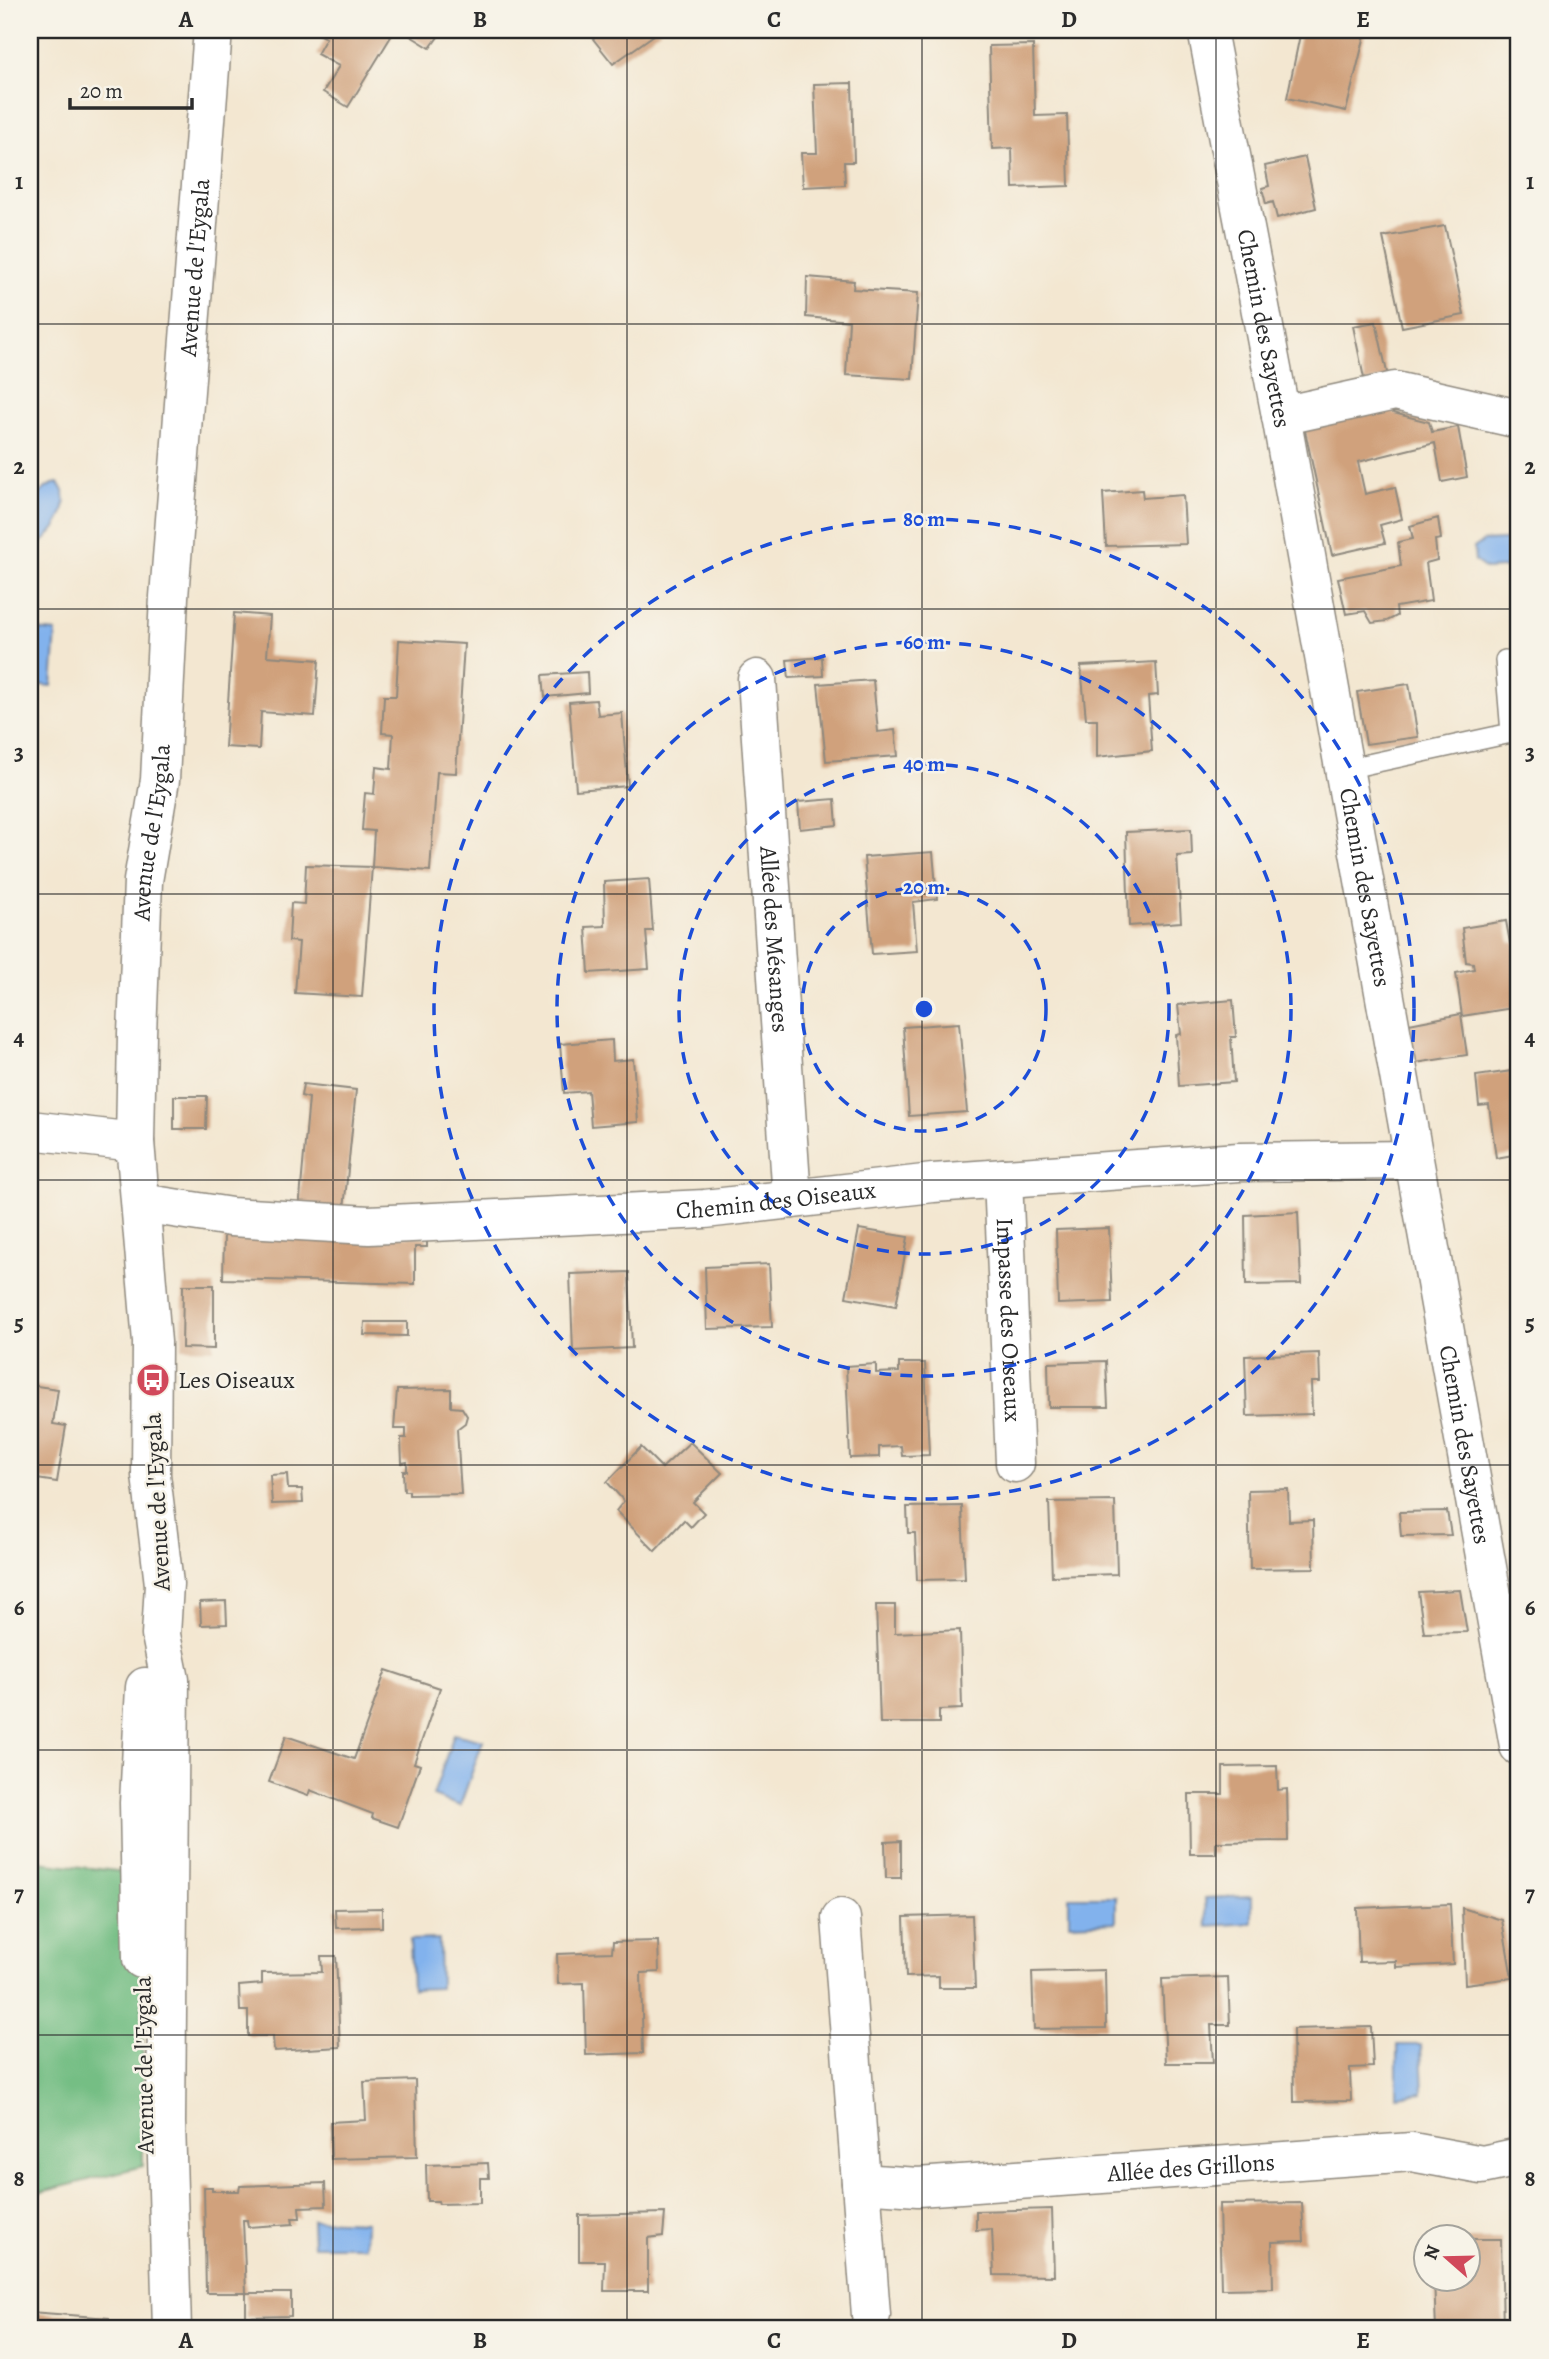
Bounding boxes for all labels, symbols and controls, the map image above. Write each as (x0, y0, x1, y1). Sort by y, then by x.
text: A (178, 4, 194, 35)
text: B (473, 4, 487, 35)
text: C (767, 4, 781, 35)
text: D (1061, 4, 1077, 35)
text: E (1356, 4, 1370, 35)
scale bar (70, 66, 192, 110)
text: 20 m (80, 77, 123, 105)
text: 1 (15, 166, 23, 197)
text: 1 (1526, 166, 1534, 197)
street label: Avenue de l'Eygala (172, 176, 217, 359)
street label: Chemin des Sayettes (1230, 226, 1299, 430)
text: 2 (13, 451, 25, 482)
text: 2 (1524, 451, 1536, 482)
text: 80 m (903, 505, 945, 533)
text: 60 m (903, 628, 945, 656)
text: 3 (14, 737, 24, 768)
text: 3 (1525, 737, 1535, 768)
street label: Avenue de l'Eygala (125, 742, 178, 923)
text: 40 m (903, 750, 945, 778)
street label: Chemin des Sayettes (1332, 785, 1399, 990)
street label: Allée des Mésanges (752, 844, 797, 1034)
text: 20 m (903, 873, 945, 901)
centre of rings (912, 997, 936, 1021)
text: 4 (14, 1022, 25, 1053)
text: 4 (1525, 1022, 1536, 1053)
street label: Chemin des Oiseaux (675, 1174, 878, 1226)
street label: Impasse des Oiseaux (989, 1217, 1029, 1423)
text: 5 (14, 1307, 24, 1338)
text: 5 (1525, 1307, 1535, 1338)
street label: Chemin des Sayettes (1432, 1343, 1499, 1547)
bus stop icon: Les Oiseaux (134, 1361, 172, 1399)
place label: Les Oiseaux (178, 1364, 295, 1396)
street label: Avenue de l'Eygala (136, 1411, 178, 1593)
text: 6 (14, 1592, 25, 1623)
text: 6 (1525, 1592, 1536, 1623)
text: 7 (14, 1878, 24, 1909)
text: 7 (1525, 1878, 1535, 1909)
street label: Avenue de l'Eygala (126, 1975, 162, 2155)
street label: Allée des Grillons (1105, 2146, 1276, 2190)
text: 8 (13, 2163, 25, 2194)
text: 8 (1524, 2163, 1536, 2194)
north arrow (1412, 2222, 1482, 2292)
text: N (1417, 2241, 1447, 2263)
text: A (178, 2325, 194, 2356)
text: B (473, 2325, 487, 2356)
text: C (767, 2325, 781, 2356)
text: D (1061, 2325, 1077, 2356)
text: E (1356, 2325, 1370, 2356)

